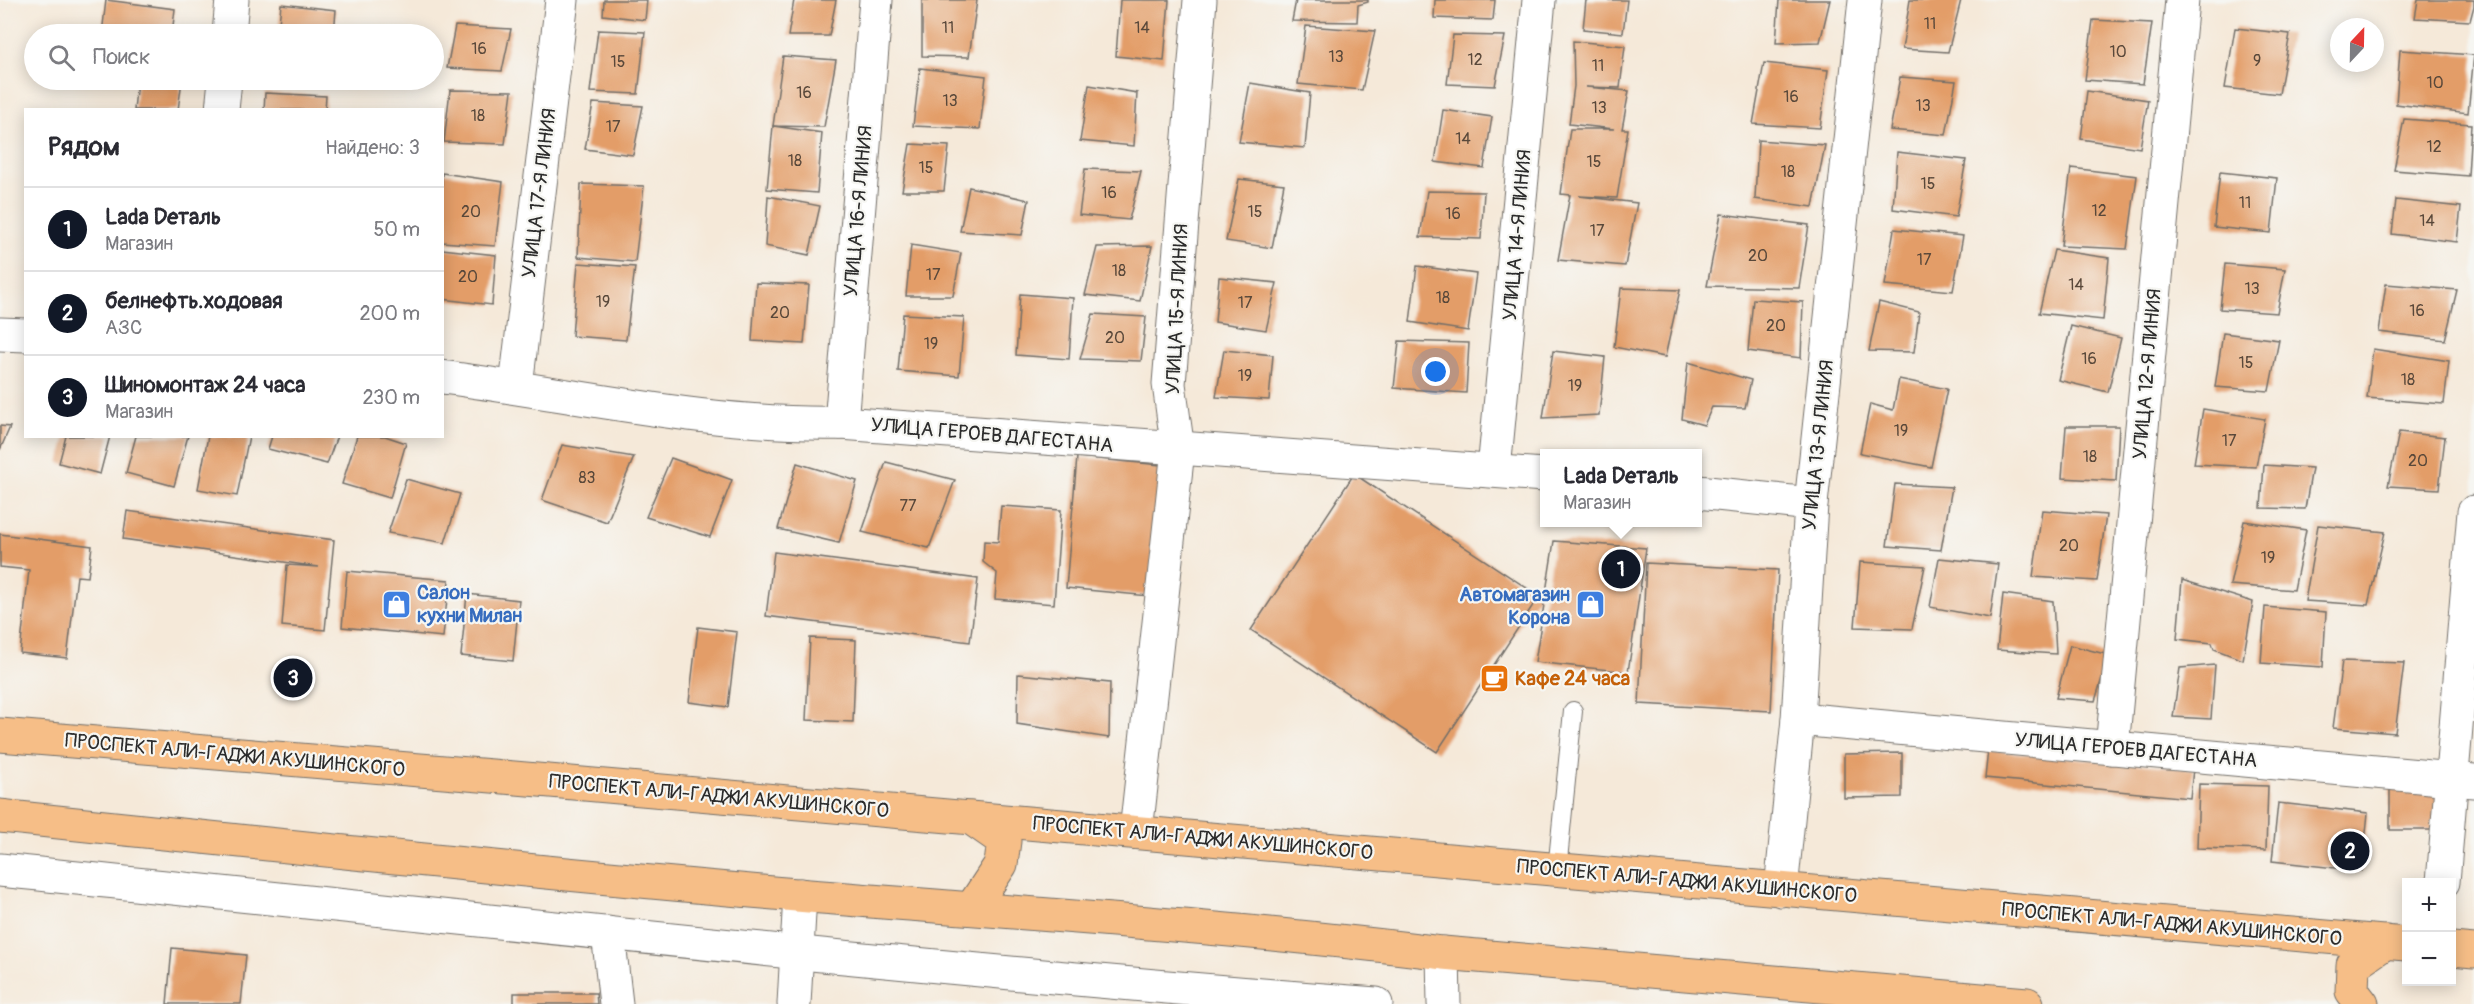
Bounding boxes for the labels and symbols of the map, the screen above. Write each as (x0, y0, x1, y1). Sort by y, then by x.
house number: 11 (1924, 14, 1936, 34)
house number: 11 (942, 18, 954, 38)
house number: 14 (1134, 18, 1150, 38)
north arrow (2330, 18, 2384, 72)
house number: 16 (471, 39, 487, 59)
house number: 10 (2109, 42, 2127, 62)
house number: 13 (1328, 47, 1344, 67)
house number: 12 (1467, 50, 1483, 70)
house number: 9 (2253, 51, 2261, 71)
house number: 15 (611, 52, 625, 72)
house number: 11 (1592, 56, 1604, 76)
house number: 10 (2426, 73, 2444, 93)
house number: 16 (796, 83, 812, 103)
house number: 16 (1783, 87, 1799, 107)
house number: 13 (942, 91, 958, 111)
house number: 13 (1915, 96, 1931, 116)
house number: 13 (1591, 98, 1607, 118)
house number: 18 (471, 106, 485, 126)
street label: УЛИЦА 17-Я ЛИНИЯ (516, 107, 562, 279)
house number: 17 (606, 117, 621, 137)
street label: УЛИЦА 16-Я ЛИНИЯ (838, 124, 878, 298)
house number: 14 (1455, 129, 1471, 149)
house number: 12 (2426, 137, 2442, 157)
street label: УЛИЦА 14-Я ЛИНИЯ (1497, 148, 1537, 322)
house number: 18 (788, 151, 802, 171)
house number: 15 (1587, 152, 1601, 172)
house number: 15 (919, 158, 933, 178)
house number: 18 (1781, 162, 1795, 182)
house number: 15 (1921, 174, 1935, 194)
house number: 16 (1101, 183, 1117, 203)
house number: 11 (2239, 193, 2251, 213)
house number: 12 (2091, 201, 2107, 221)
house number: 20 (461, 202, 481, 222)
house number: 15 (1248, 202, 1262, 222)
house number: 16 (1445, 204, 1461, 224)
house number: 14 (2419, 211, 2435, 231)
house number: 17 (1590, 221, 1605, 241)
street label: УЛИЦА 15-Я ЛИНИЯ (1160, 223, 1194, 395)
house number: 20 (1748, 246, 1768, 266)
house number: 17 (1917, 250, 1932, 270)
house number: 18 (1112, 261, 1126, 281)
house number: 17 (926, 265, 941, 285)
house number: 20 (458, 267, 478, 287)
house number: 14 (2068, 275, 2084, 295)
house number: 13 (2244, 279, 2260, 299)
house number: 18 (1436, 288, 1450, 308)
street label: УЛИЦА 12-Я ЛИНИЯ (2127, 288, 2167, 460)
house number: 19 (596, 292, 610, 312)
house number: 17 (1238, 293, 1253, 313)
house number: 16 (2409, 301, 2425, 321)
house number: 20 (770, 303, 790, 323)
house number: 20 (1766, 316, 1786, 336)
house number: 20 (1105, 328, 1125, 348)
house number: 19 (924, 334, 938, 354)
house number: 16 (2081, 349, 2097, 369)
house number: 15 (2239, 353, 2253, 373)
your location (1421, 357, 1450, 386)
street label: УЛИЦА 13-Я ЛИНИЯ (1797, 359, 1839, 531)
house number: 19 (1238, 366, 1252, 386)
house number: 18 (2401, 370, 2415, 390)
house number: 19 (1568, 376, 1582, 396)
street label: УЛИЦА ГЕРОЕВ ДАГЕСТАНА (870, 412, 1114, 458)
house number: 19 (1894, 421, 1908, 441)
house number: 17 (2222, 431, 2237, 451)
house number: 18 (2083, 447, 2097, 467)
house number: 20 (2408, 451, 2428, 471)
house number: 83 (579, 468, 596, 488)
house number: 77 (900, 496, 917, 516)
house number: 20 (2059, 536, 2079, 556)
pin: 1 (1602, 546, 1640, 592)
house number: 19 (2261, 548, 2275, 568)
place label: Салон кухни Милан (417, 580, 522, 628)
place label: Автомагазин Корона (1459, 582, 1570, 630)
shop icon: Салон кухни Милан (380, 588, 412, 620)
shop icon: Автомагазин Корона (1575, 589, 1607, 621)
pin: 3 (274, 656, 312, 700)
cafe icon: Кафе 24 часа (1478, 662, 1510, 694)
place label: Кафе 24 часа (1515, 666, 1630, 691)
street label: УЛИЦА ГЕРОЕВ ДАГЕСТАНА (2014, 727, 2258, 773)
street label: ПРОСПЕКТ АЛИ-ГАДЖИ АКУШИНСКОГО (64, 728, 406, 782)
street label: ПРОСПЕКТ АЛИ-ГАДЖИ АКУШИНСКОГО (548, 769, 890, 823)
street label: ПРОСПЕКТ АЛИ-ГАДЖИ АКУШИНСКОГО (1032, 811, 1374, 865)
pin: 2 (2330, 828, 2370, 874)
street label: ПРОСПЕКТ АЛИ-ГАДЖИ АКУШИНСКОГО (1516, 854, 1858, 908)
street label: ПРОСПЕКТ АЛИ-ГАДЖИ АКУШИНСКОГО (2001, 897, 2343, 951)

